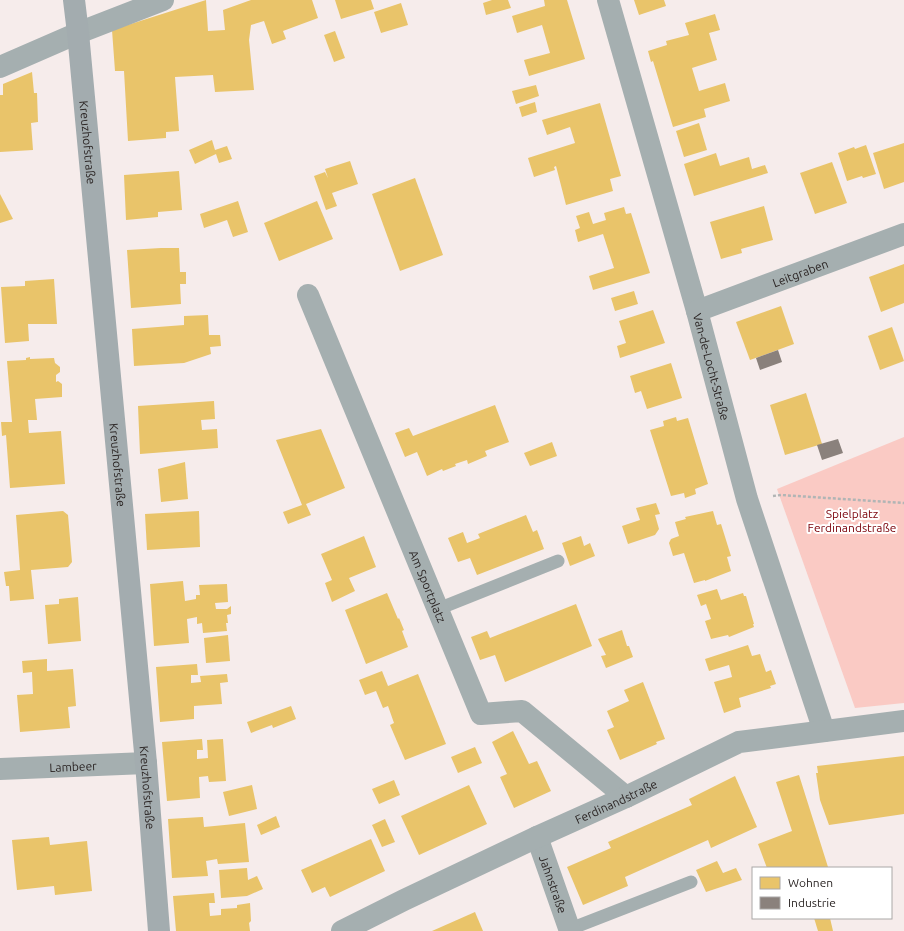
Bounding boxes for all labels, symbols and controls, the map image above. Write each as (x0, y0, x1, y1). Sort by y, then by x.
street label: Kreuzhofstraße (78, 100, 99, 185)
street label: Leitgraben (770, 256, 830, 289)
street label: Van-de-Locht-Straße (691, 312, 732, 421)
street label: Kreuzhofstraße (108, 423, 129, 507)
park label: Spielplatz Ferdinandstraße (808, 507, 896, 534)
street label: Am Sportplatz (407, 548, 449, 625)
street label: Kreuzhofstraße (138, 745, 158, 830)
street label: Lambeer (49, 759, 97, 773)
street label: Ferdinandstraße (573, 777, 659, 826)
street label: Jahnstraße (537, 854, 570, 915)
legend (752, 867, 892, 919)
text: Wohnen (788, 876, 833, 889)
text: Industrie (788, 896, 836, 909)

